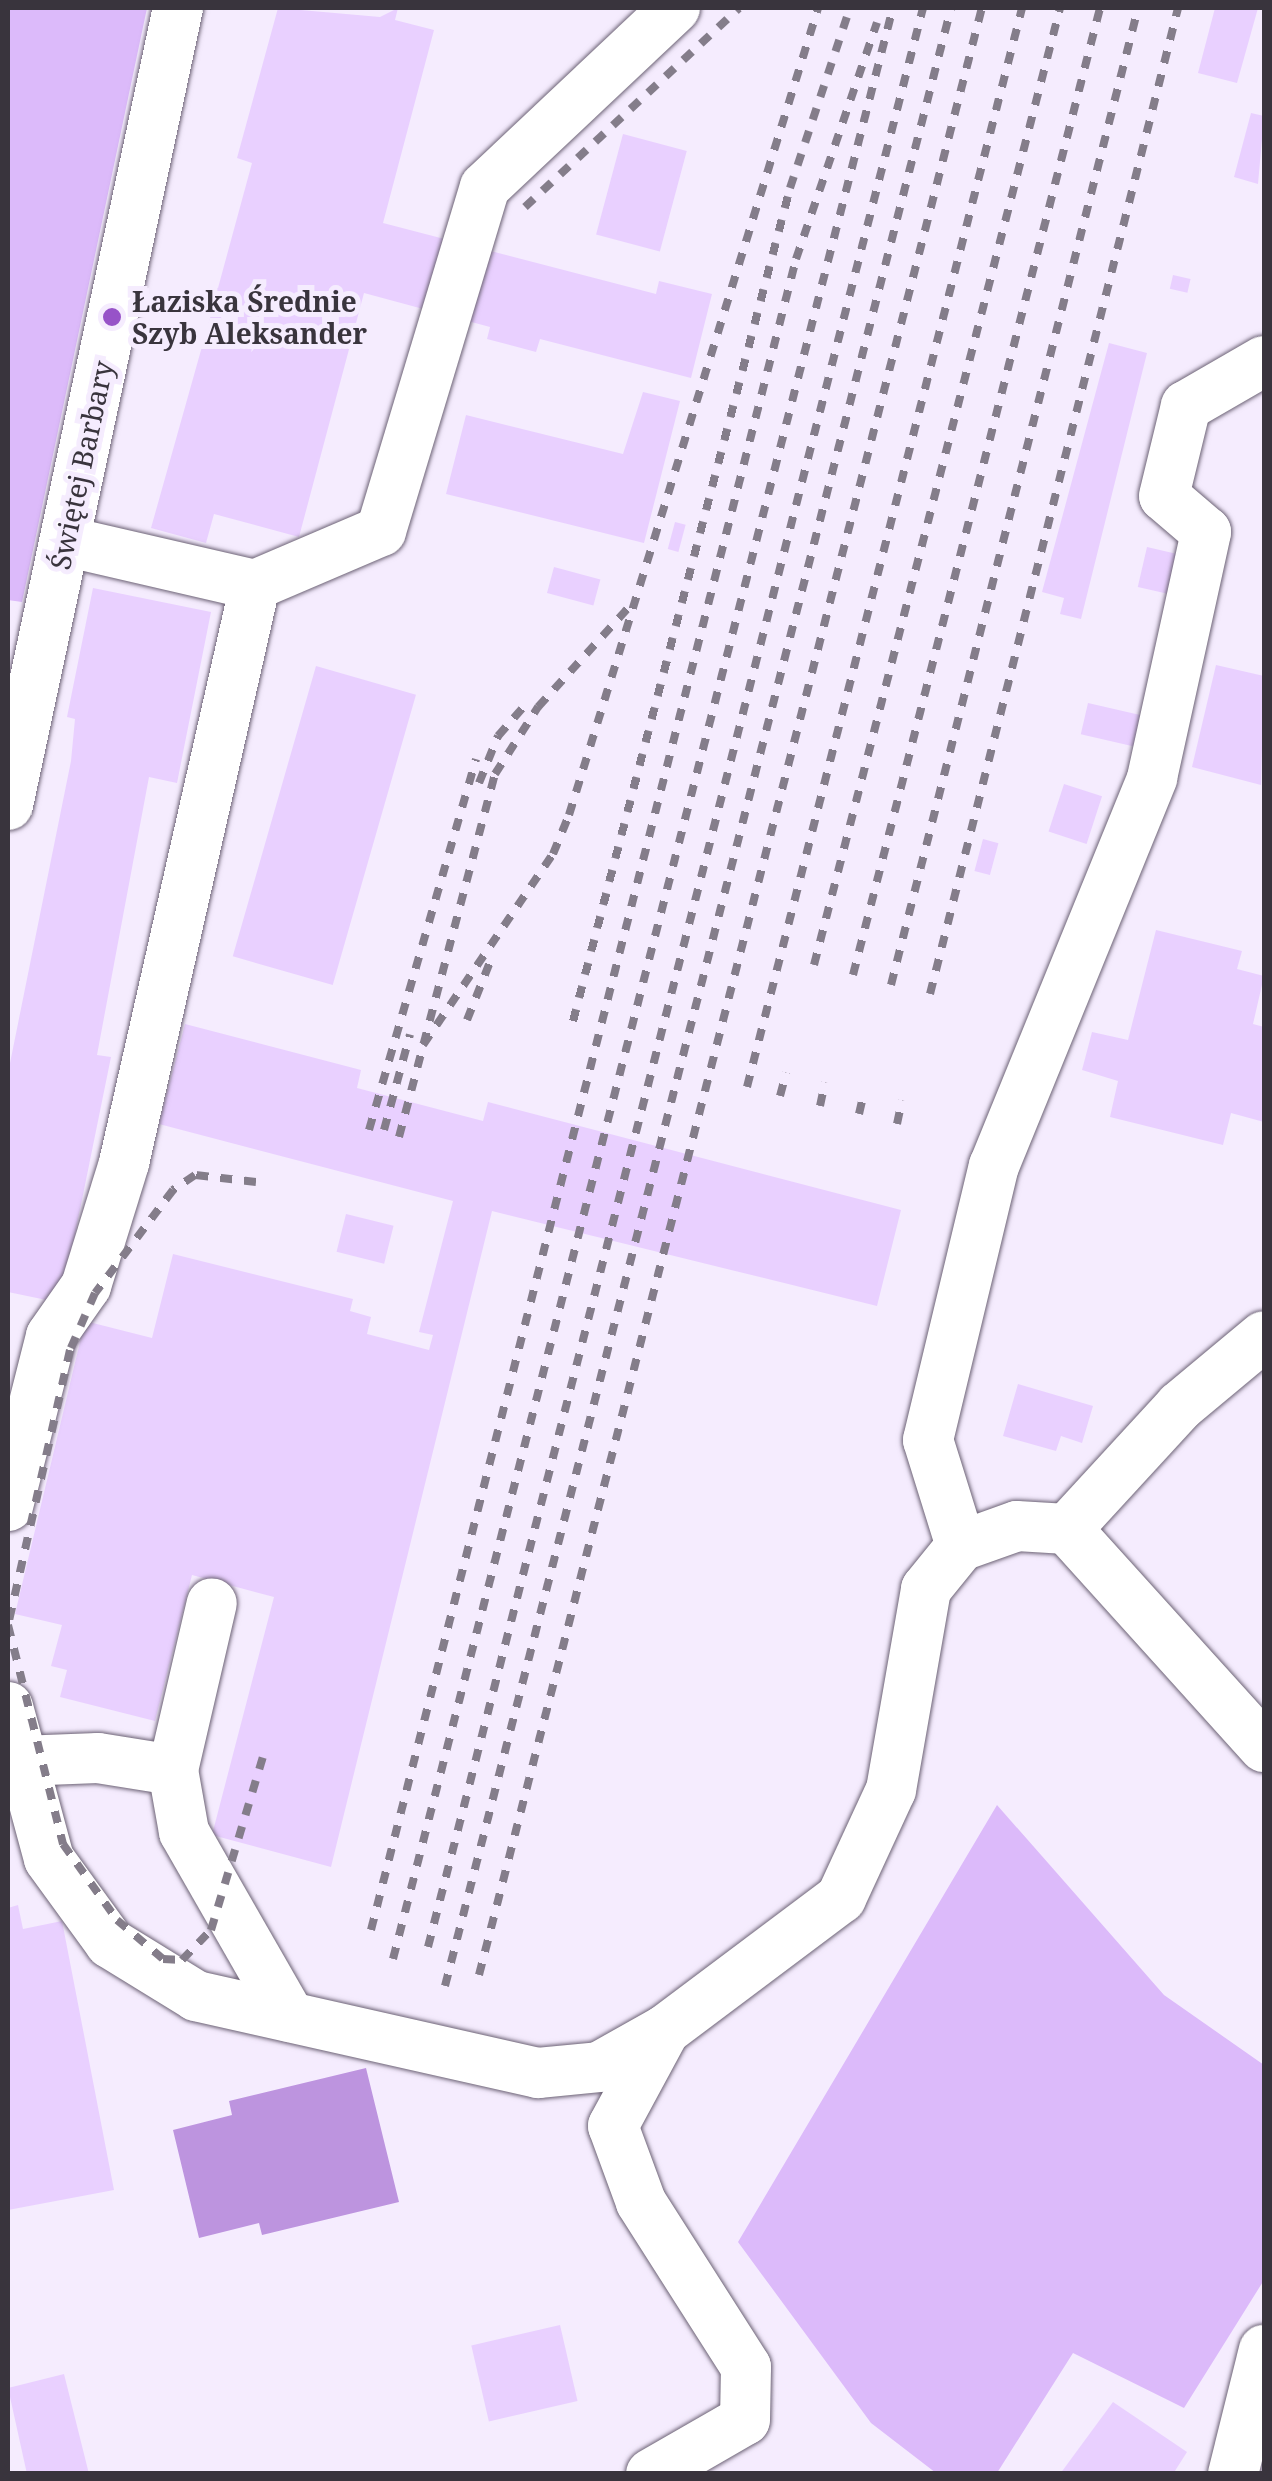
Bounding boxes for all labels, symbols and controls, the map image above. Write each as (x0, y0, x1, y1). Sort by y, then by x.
place label: Łaziska Średnie Szyb Aleksander (132, 284, 367, 350)
marker: Łaziska Średnie Szyb Aleksander (101, 306, 123, 328)
street label: Świętej Barbary (42, 357, 120, 573)

